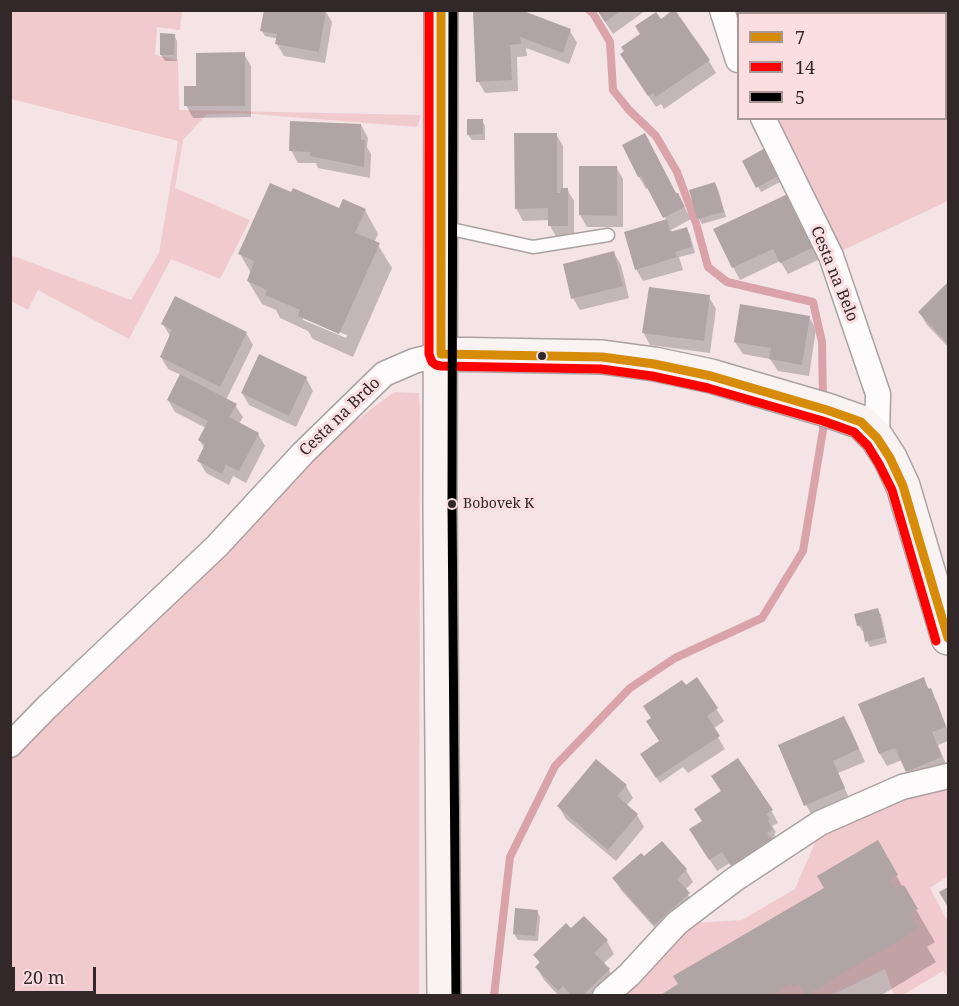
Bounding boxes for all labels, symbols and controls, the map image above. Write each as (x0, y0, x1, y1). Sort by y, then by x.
legend (737, 12, 947, 120)
text: 7 (795, 25, 805, 49)
text: 14 (795, 55, 815, 79)
text: 5 (795, 85, 805, 109)
street label: Cesta na Belo (806, 224, 862, 324)
unlabelled marker (536, 350, 548, 362)
street label: Cesta na Brdo (296, 374, 384, 460)
place label: Bobovek K (463, 496, 534, 512)
marker: Bobovek K (446, 498, 458, 510)
scale bar (15, 955, 99, 993)
text: 20 m (23, 965, 65, 989)

